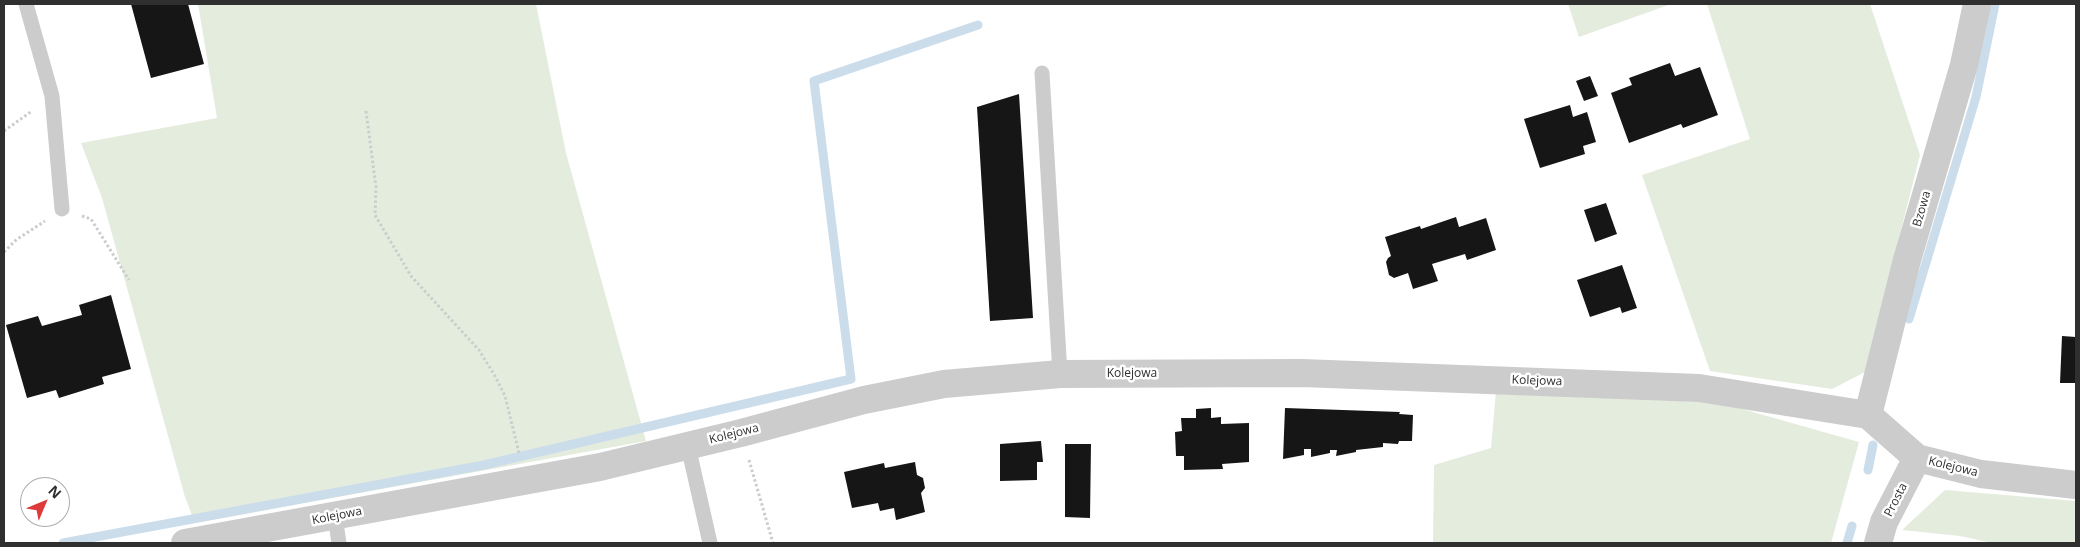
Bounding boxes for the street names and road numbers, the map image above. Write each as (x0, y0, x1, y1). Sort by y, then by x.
street label: Bzowa (1910, 189, 1934, 229)
street label: Kolejowa (1107, 367, 1157, 381)
street label: Kolejowa (1511, 373, 1563, 389)
street label: Kolejowa (708, 421, 760, 447)
street label: Kolejowa (1927, 454, 1979, 480)
street label: Prosta (1881, 481, 1911, 519)
street label: Kolejowa (311, 504, 363, 528)

